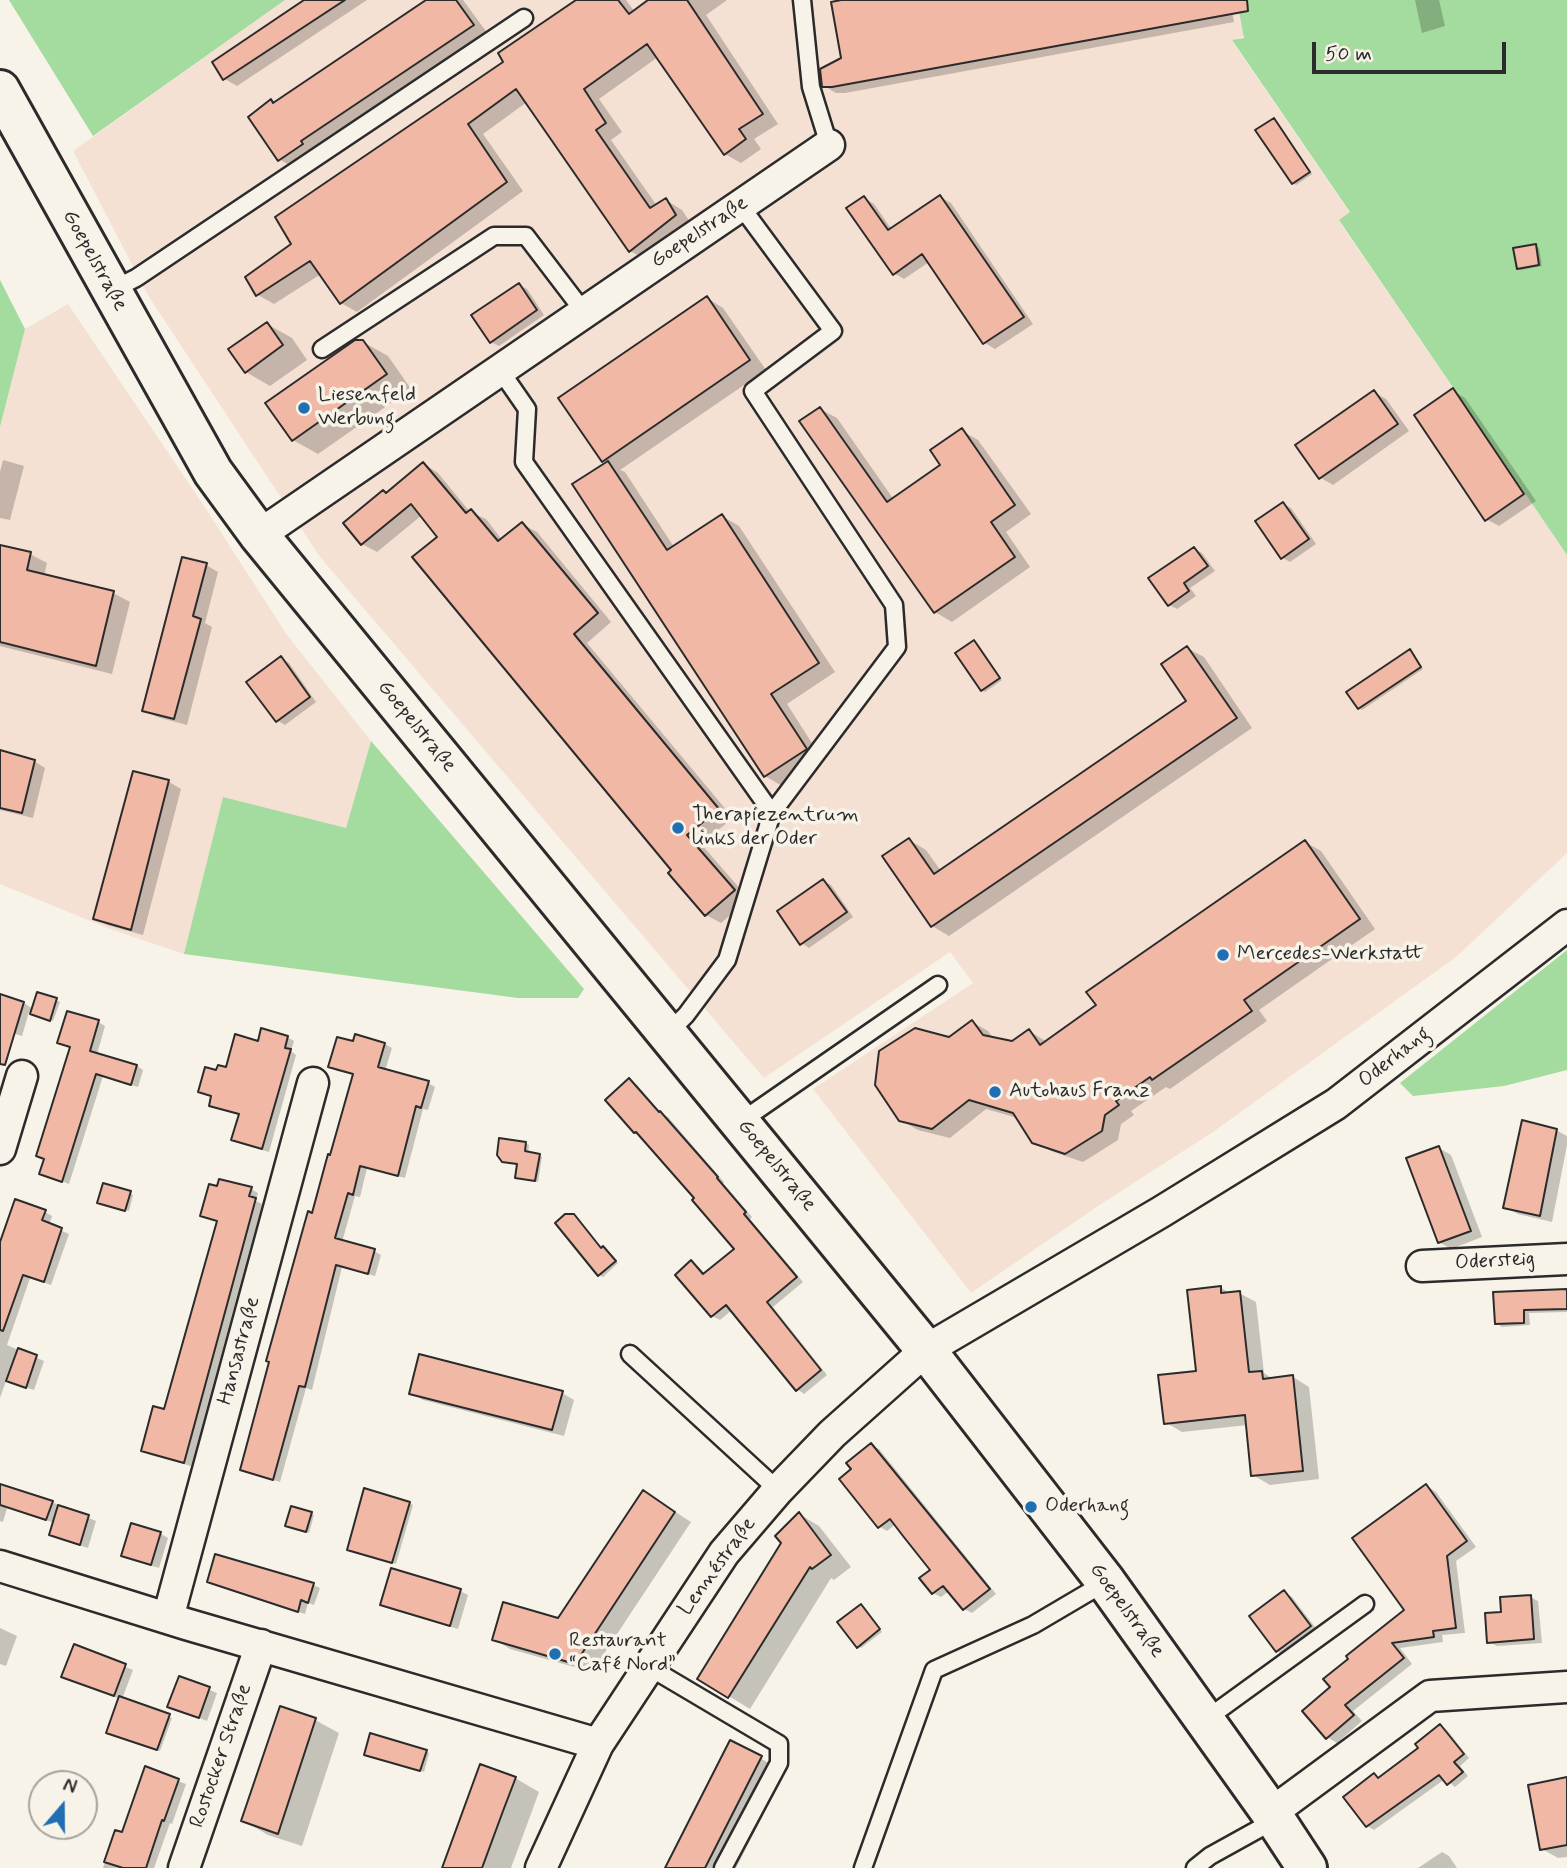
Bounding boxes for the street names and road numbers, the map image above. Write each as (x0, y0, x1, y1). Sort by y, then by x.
street label: Goepelstraße (647, 191, 753, 275)
street label: Goepelstraße (56, 206, 132, 316)
street label: Goepelstraße (371, 676, 461, 778)
street label: Oderhang (1354, 1022, 1436, 1094)
street label: Goepelstraße (731, 1115, 821, 1217)
street label: Odersteig (1454, 1247, 1536, 1277)
street label: Hansastraße (213, 1294, 267, 1408)
street label: Lennéstraße (674, 1513, 762, 1621)
street label: Goepelstraße (1083, 1558, 1169, 1664)
street label: Rostocker Straße (186, 1681, 258, 1831)

